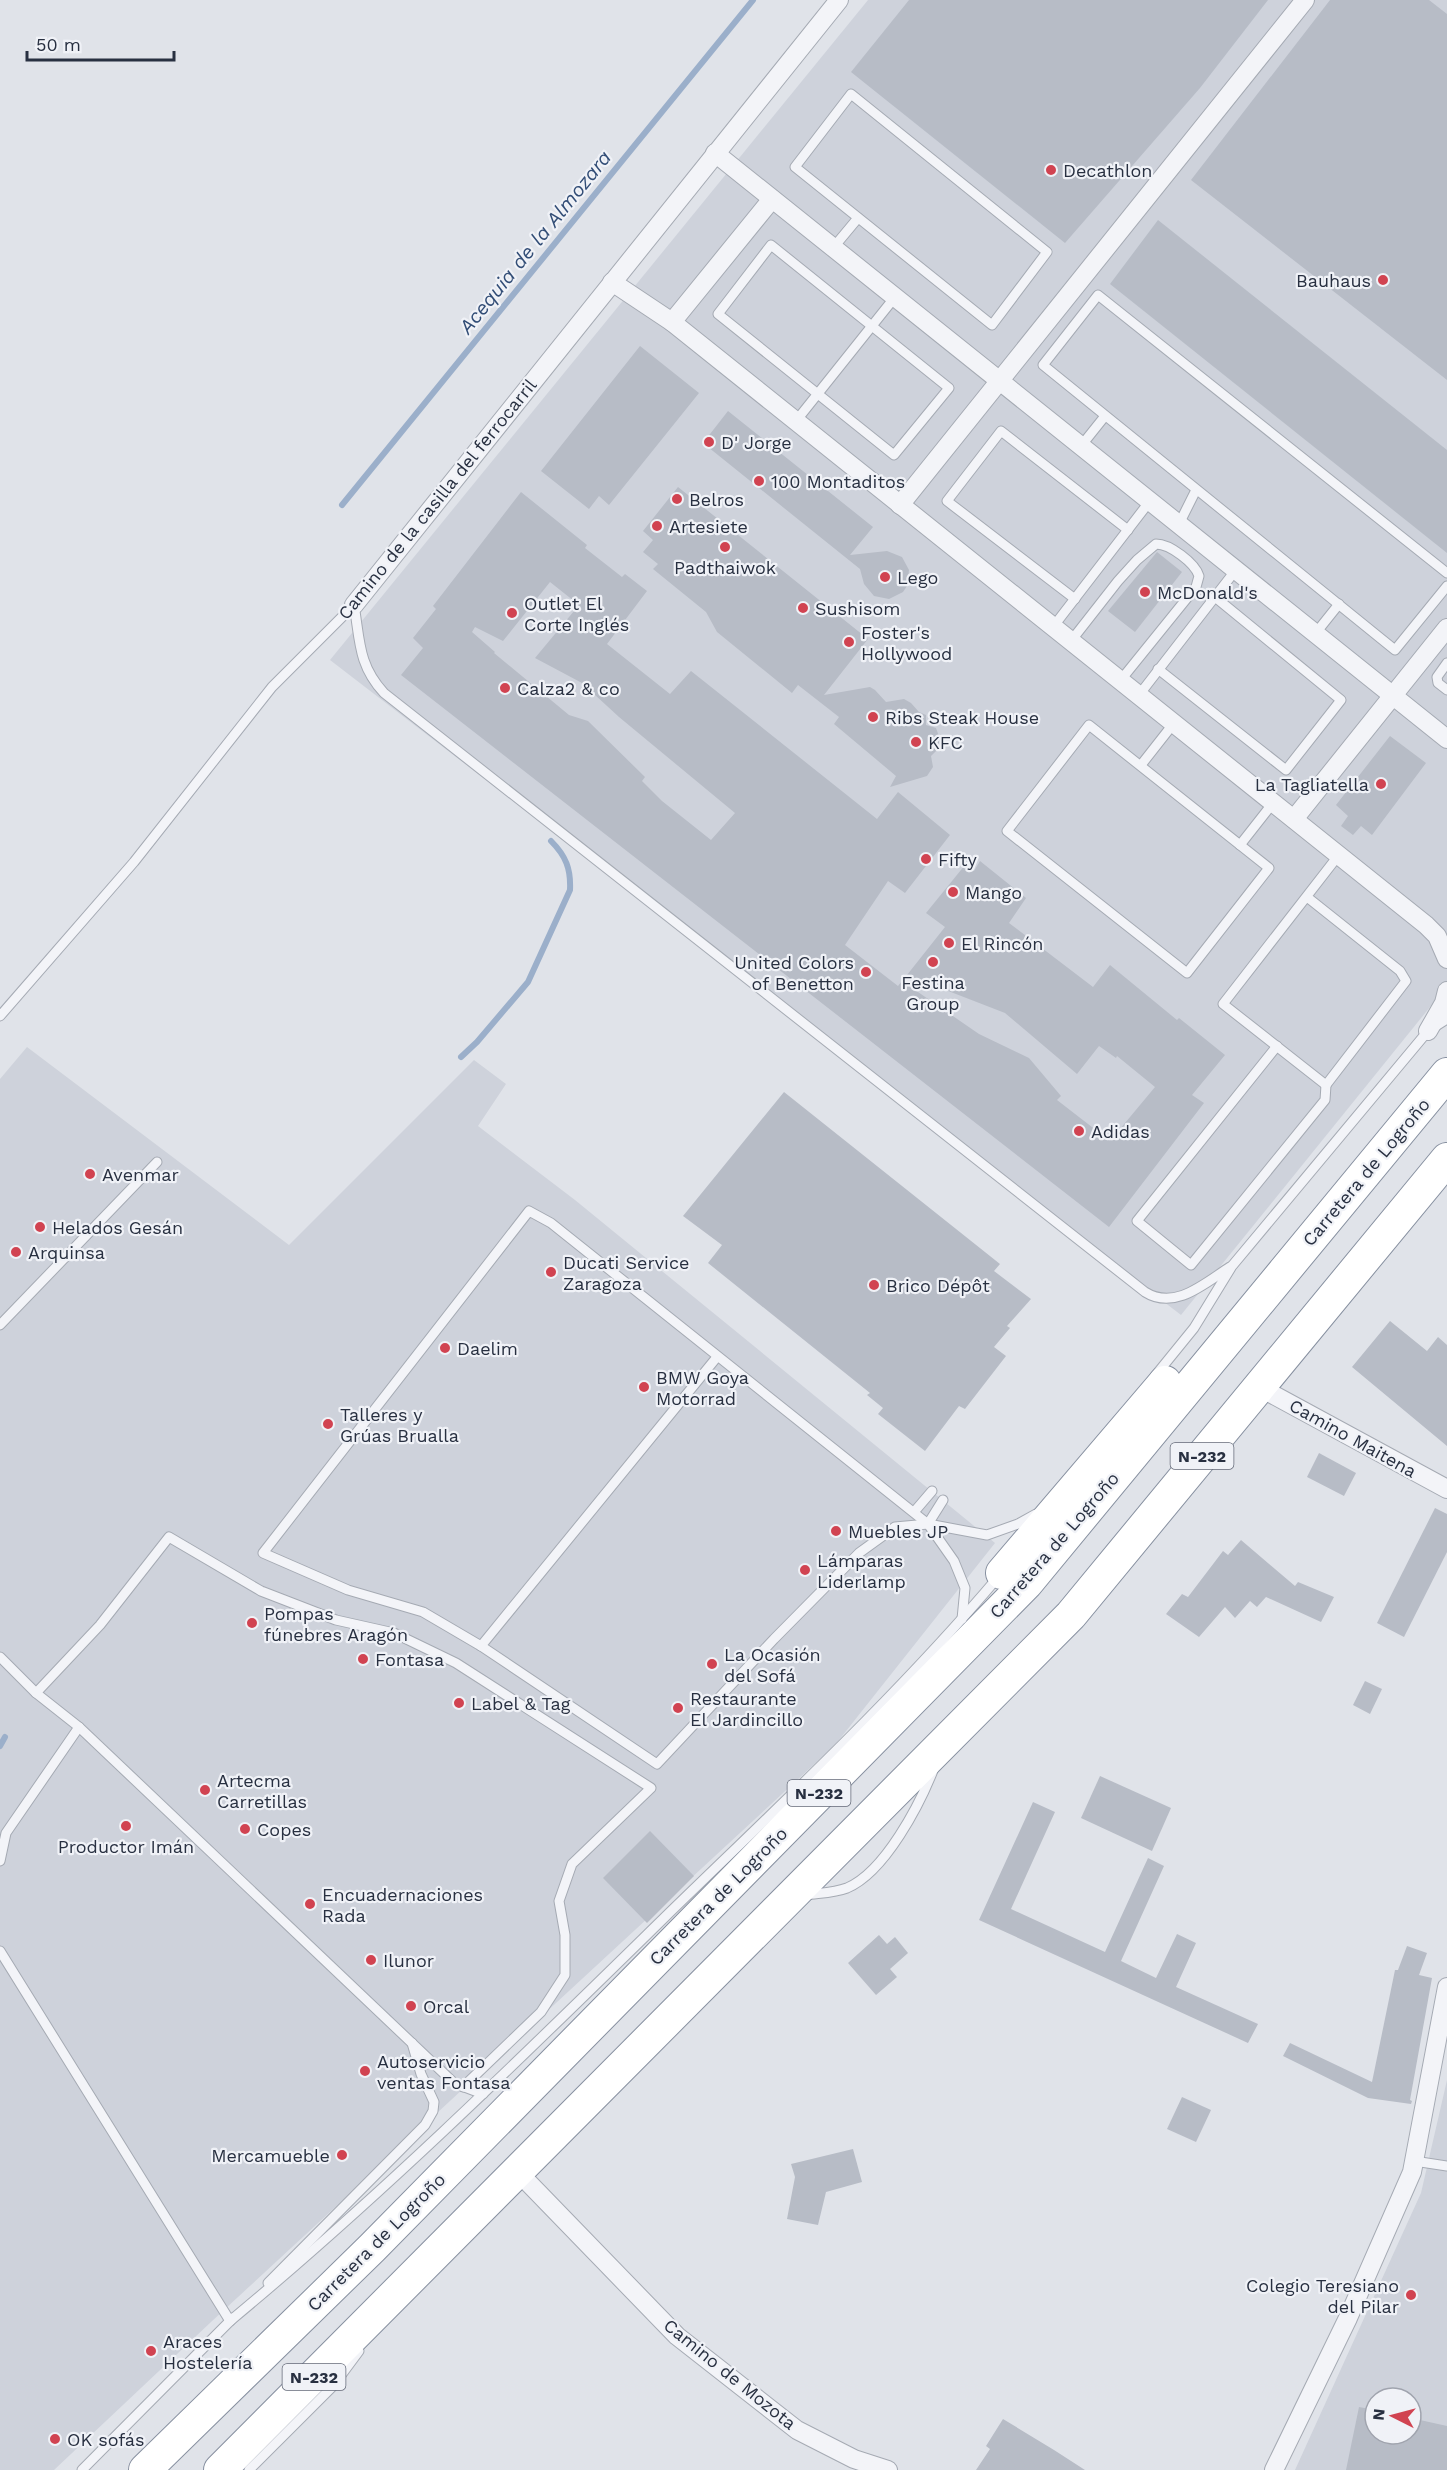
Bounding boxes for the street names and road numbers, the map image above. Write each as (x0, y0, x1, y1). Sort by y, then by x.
street label: Camino de la casilla del ferrocarril (333, 374, 541, 623)
street label: Carretera de Logroño (1298, 1094, 1434, 1250)
street label: Camino Maitena (1286, 1394, 1420, 1482)
road number: N-232 (1170, 1443, 1234, 1469)
street label: Carretera de Logroño (985, 1468, 1123, 1622)
road number: N-232 (788, 1780, 850, 1806)
street label: Carretera de Logroño (645, 1823, 791, 1969)
street label: Carretera de Logroño (303, 2169, 449, 2315)
street label: Camino de Mozota (660, 2314, 800, 2434)
road number: N-232 (282, 2364, 346, 2390)

